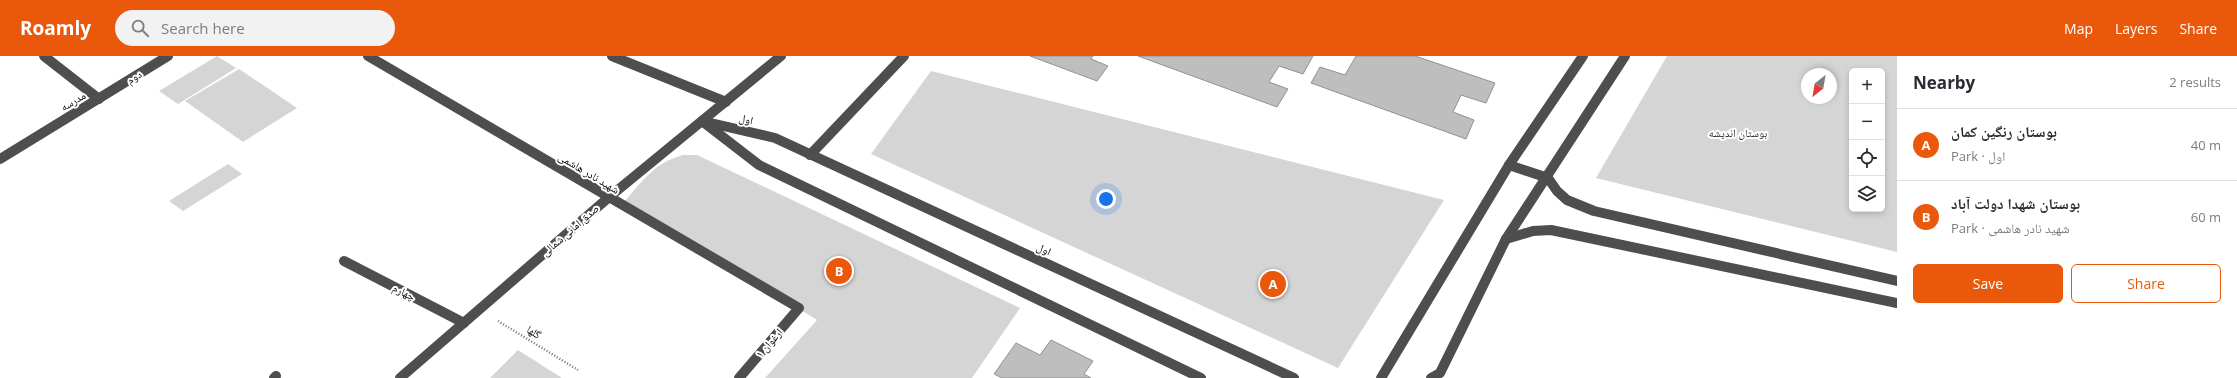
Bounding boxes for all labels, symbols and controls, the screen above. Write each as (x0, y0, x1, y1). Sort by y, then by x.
search box (115, 10, 395, 46)
text: Roamly (20, 15, 91, 41)
icon: search (129, 17, 151, 39)
text: Search here (161, 18, 245, 38)
text: Map (2064, 19, 2093, 38)
text: Layers (2115, 19, 2157, 38)
text: Share (2179, 19, 2217, 38)
street label: دوم (123, 66, 144, 87)
north arrow (1801, 68, 1837, 104)
map controls (1849, 68, 1885, 212)
button: + (1849, 68, 1885, 104)
text: Nearby (1913, 71, 1975, 94)
text: 2 results (2169, 73, 2221, 91)
street label: مدرسه (57, 87, 88, 114)
button: − (1849, 104, 1885, 140)
street label: اول (737, 110, 755, 127)
text: بوستان رنگین کمان (1951, 121, 2057, 141)
park label: بوستان اندیشه (1709, 125, 1767, 140)
text: A (1922, 136, 1930, 154)
text: 40 m (2191, 136, 2221, 154)
button: locate (1849, 140, 1885, 176)
text: Park · اول (1951, 147, 2005, 165)
street label: شهید نادر هاشمی (556, 148, 623, 197)
button: layers (1849, 176, 1885, 212)
your location (1096, 189, 1116, 209)
text: بوستان شهدا دولت آباد (1951, 193, 2080, 213)
street label: صدق امانی شمالی (538, 200, 602, 259)
text: B (1922, 208, 1930, 226)
text: 60 m (2191, 208, 2221, 226)
text: Park · شهید نادر هاشمی (1951, 219, 2069, 237)
street label: اول (1035, 239, 1054, 258)
pin: B (826, 256, 852, 286)
button: Save (1913, 264, 2063, 303)
button: Share (2071, 264, 2221, 303)
pin: A (1260, 269, 1286, 299)
street label: چهارم (390, 280, 418, 304)
street label: گلها (524, 321, 545, 342)
street label: ارغوان ۱ (752, 325, 786, 361)

